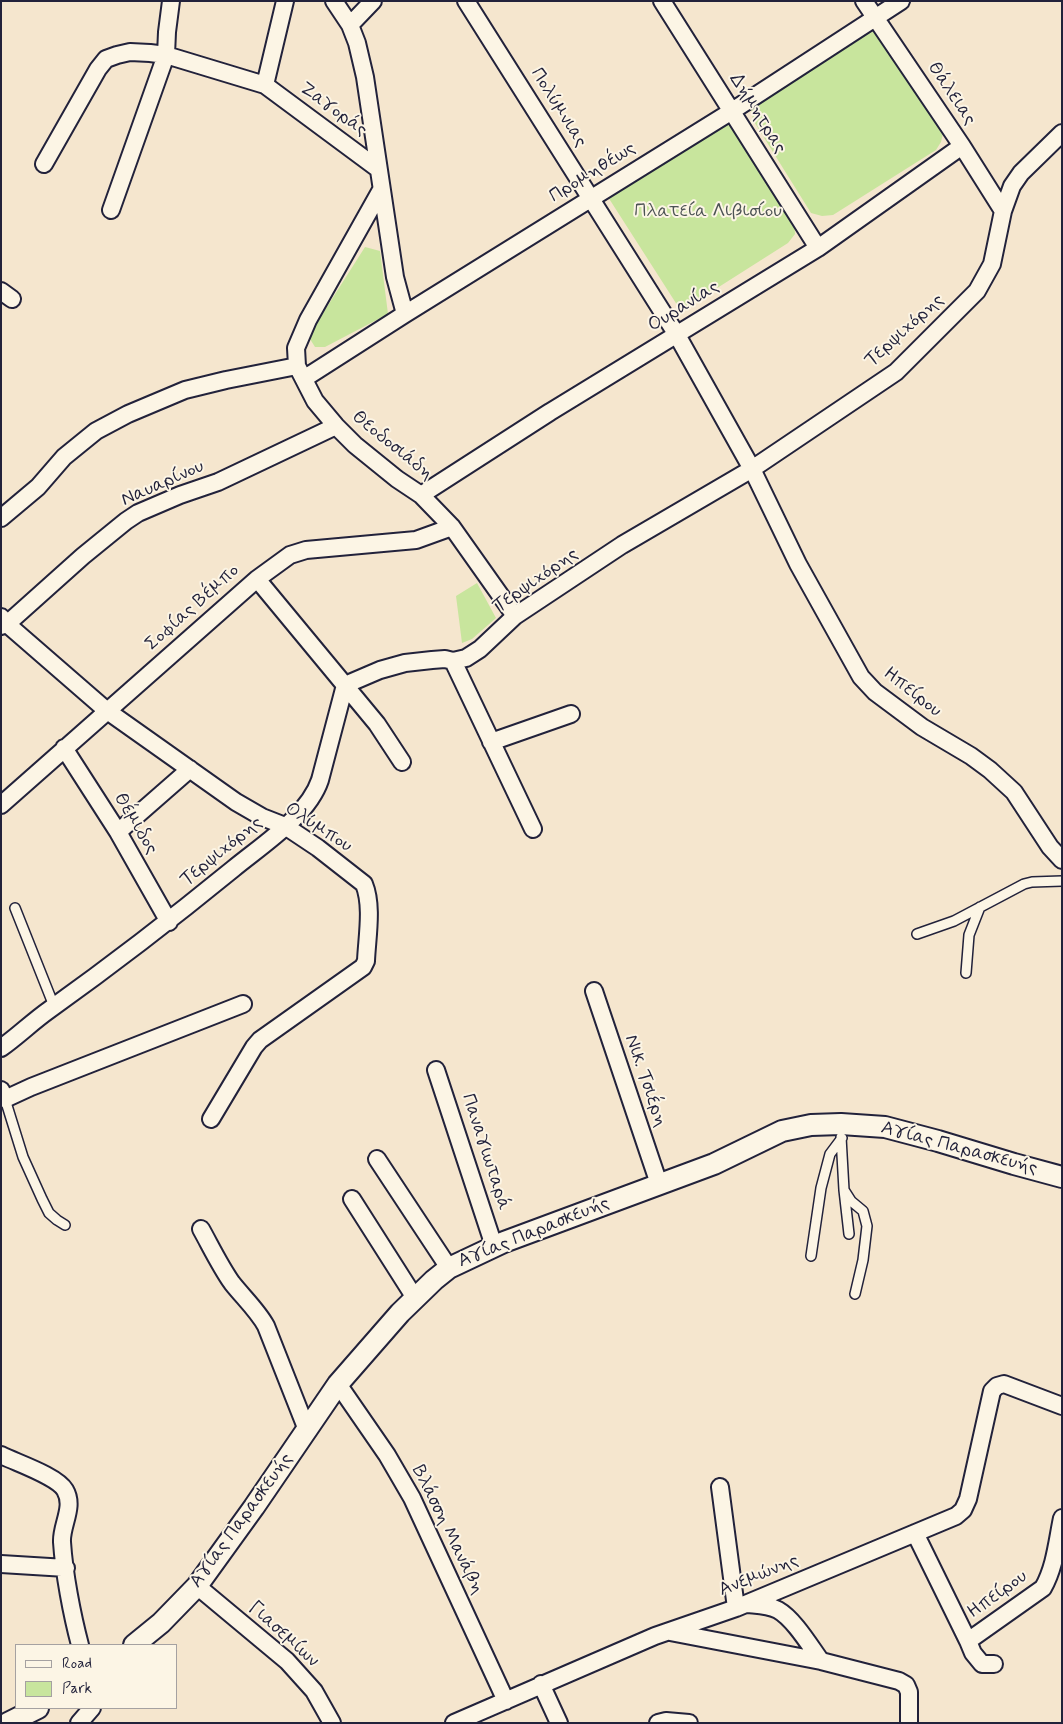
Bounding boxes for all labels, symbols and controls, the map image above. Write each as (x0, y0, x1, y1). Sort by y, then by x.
street label: Θάλειας (922, 58, 980, 130)
street label: Πολύμνιας (525, 64, 591, 152)
street label: Δήμητρας (723, 70, 791, 158)
street label: Ζαγοράς (295, 78, 371, 142)
street label: Προμηθέως (546, 138, 640, 208)
park label: Πλατεία Λιβισίου (634, 201, 782, 223)
street label: Ουρανίας (644, 276, 724, 338)
street label: Τερψιχόρης (861, 289, 949, 373)
street label: Θεοδοσιάδη (347, 406, 437, 486)
street label: Ναυαρίνου (118, 456, 208, 512)
street label: Τερψιχόρης (489, 543, 583, 619)
street label: Σοφίας Βέμπο (141, 560, 245, 656)
street label: Ηπείρου (878, 663, 946, 723)
street label: Θέμιδος (108, 789, 162, 859)
street label: Ολύμπου (280, 798, 356, 858)
street label: Τερψιχόρης (176, 812, 268, 892)
street label: Νικ. Τσιέρη (619, 1032, 671, 1130)
street label: Παναγιωταρά (455, 1091, 515, 1213)
street label: Αγίας Παρασκευής (878, 1117, 1040, 1181)
street label: Αγίας Παρασκευής (455, 1192, 613, 1274)
street label: Αγίας Παρασκευής (185, 1449, 299, 1593)
street label: Βλάσση Μανάβη (406, 1462, 488, 1598)
street label: Ανεμώνης (716, 1550, 802, 1602)
street label: Ηπείρου (964, 1566, 1032, 1624)
street label: Γιασεμίων (243, 1597, 323, 1673)
legend (15, 1644, 178, 1709)
text: Road (62, 1654, 92, 1674)
text: Park (62, 1679, 92, 1699)

